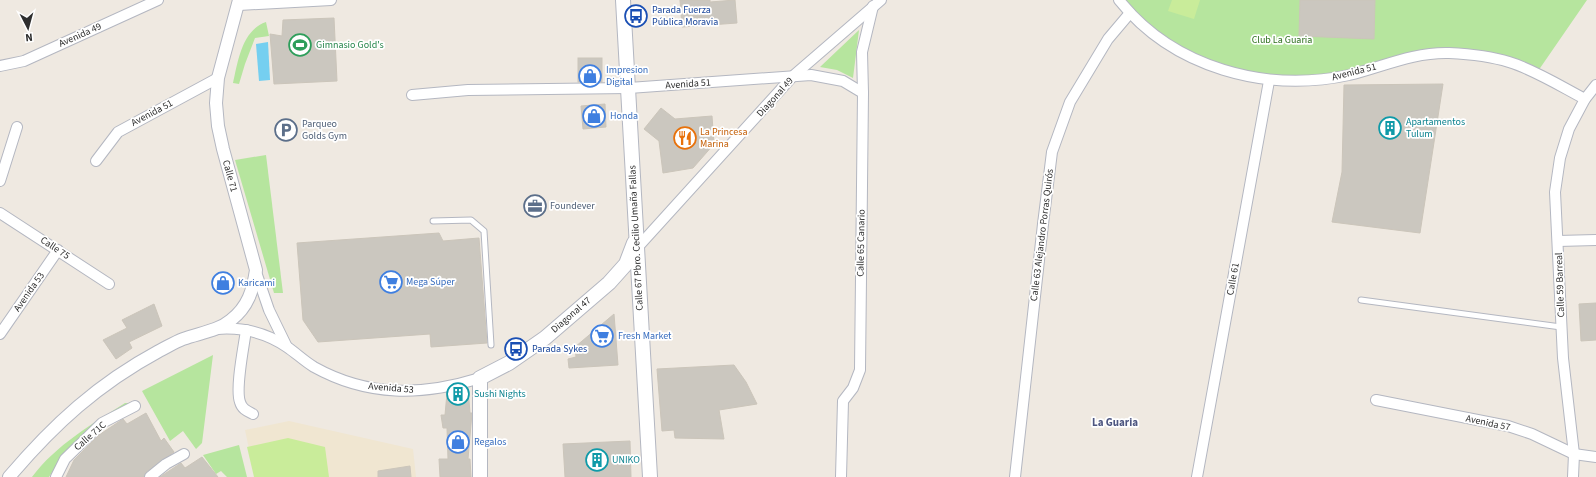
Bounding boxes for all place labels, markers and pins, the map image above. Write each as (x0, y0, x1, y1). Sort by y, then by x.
bus stop icon: Parada Fuerza Pública Moravia (623, 3, 649, 29)
place label: Parada Fuerza Pública Moravia (652, 3, 718, 29)
sports icon: Gimnasio Gold's (287, 32, 313, 58)
place label: Gimnasio Gold's (316, 38, 384, 52)
shop icon: Impresion Digital (577, 63, 603, 89)
place label: Impresion Digital (606, 63, 648, 89)
shop icon: Honda (581, 103, 607, 129)
place label: Honda (610, 109, 638, 123)
building icon: Apartamentos Tulum (1377, 115, 1403, 141)
place label: Apartamentos Tulum (1406, 115, 1465, 141)
parking icon: Parqueo Golds Gym (273, 117, 299, 143)
place label: Parqueo Golds Gym (302, 117, 347, 143)
restaurant icon: La Princesa Marina (672, 125, 698, 151)
place label: La Princesa Marina (700, 125, 748, 151)
office icon: Foundever (522, 193, 548, 219)
place label: Foundever (550, 199, 595, 213)
supermarket icon: Mega Súper (378, 269, 404, 295)
shop icon: Karicami (210, 270, 236, 296)
place label: Mega Súper (406, 275, 455, 289)
place label: Karicami (238, 276, 275, 290)
supermarket icon: Fresh Market (589, 323, 615, 349)
place label: Fresh Market (618, 329, 672, 343)
bus stop icon: Parada Sykes (503, 336, 529, 362)
place label: Parada Sykes (532, 342, 587, 356)
building icon: Sushi Nights (445, 381, 471, 407)
place label: Sushi Nights (474, 387, 526, 401)
shop icon: Regalos (445, 429, 471, 455)
place label: Regalos (474, 435, 507, 449)
building icon: UNIKO (584, 447, 610, 473)
place label: UNIKO (612, 453, 640, 467)

